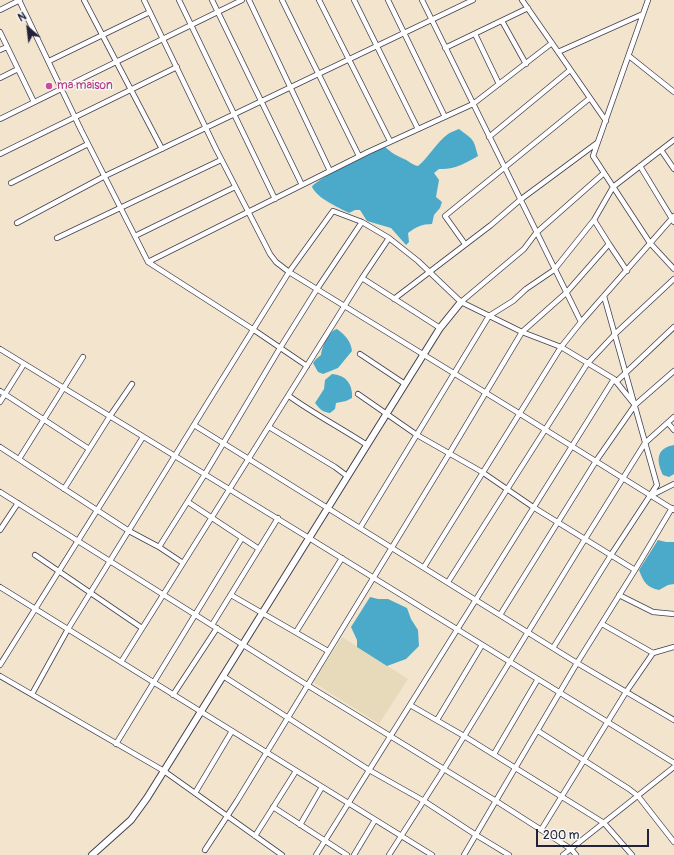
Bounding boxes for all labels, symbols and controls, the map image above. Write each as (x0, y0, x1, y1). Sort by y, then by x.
north arrow (8, 8, 48, 48)
text: N (16, 9, 28, 24)
place label: ma maison (57, 79, 113, 93)
marker: ma maison (44, 81, 54, 91)
scale bar (538, 821, 651, 847)
text: 200 m (543, 828, 579, 843)

